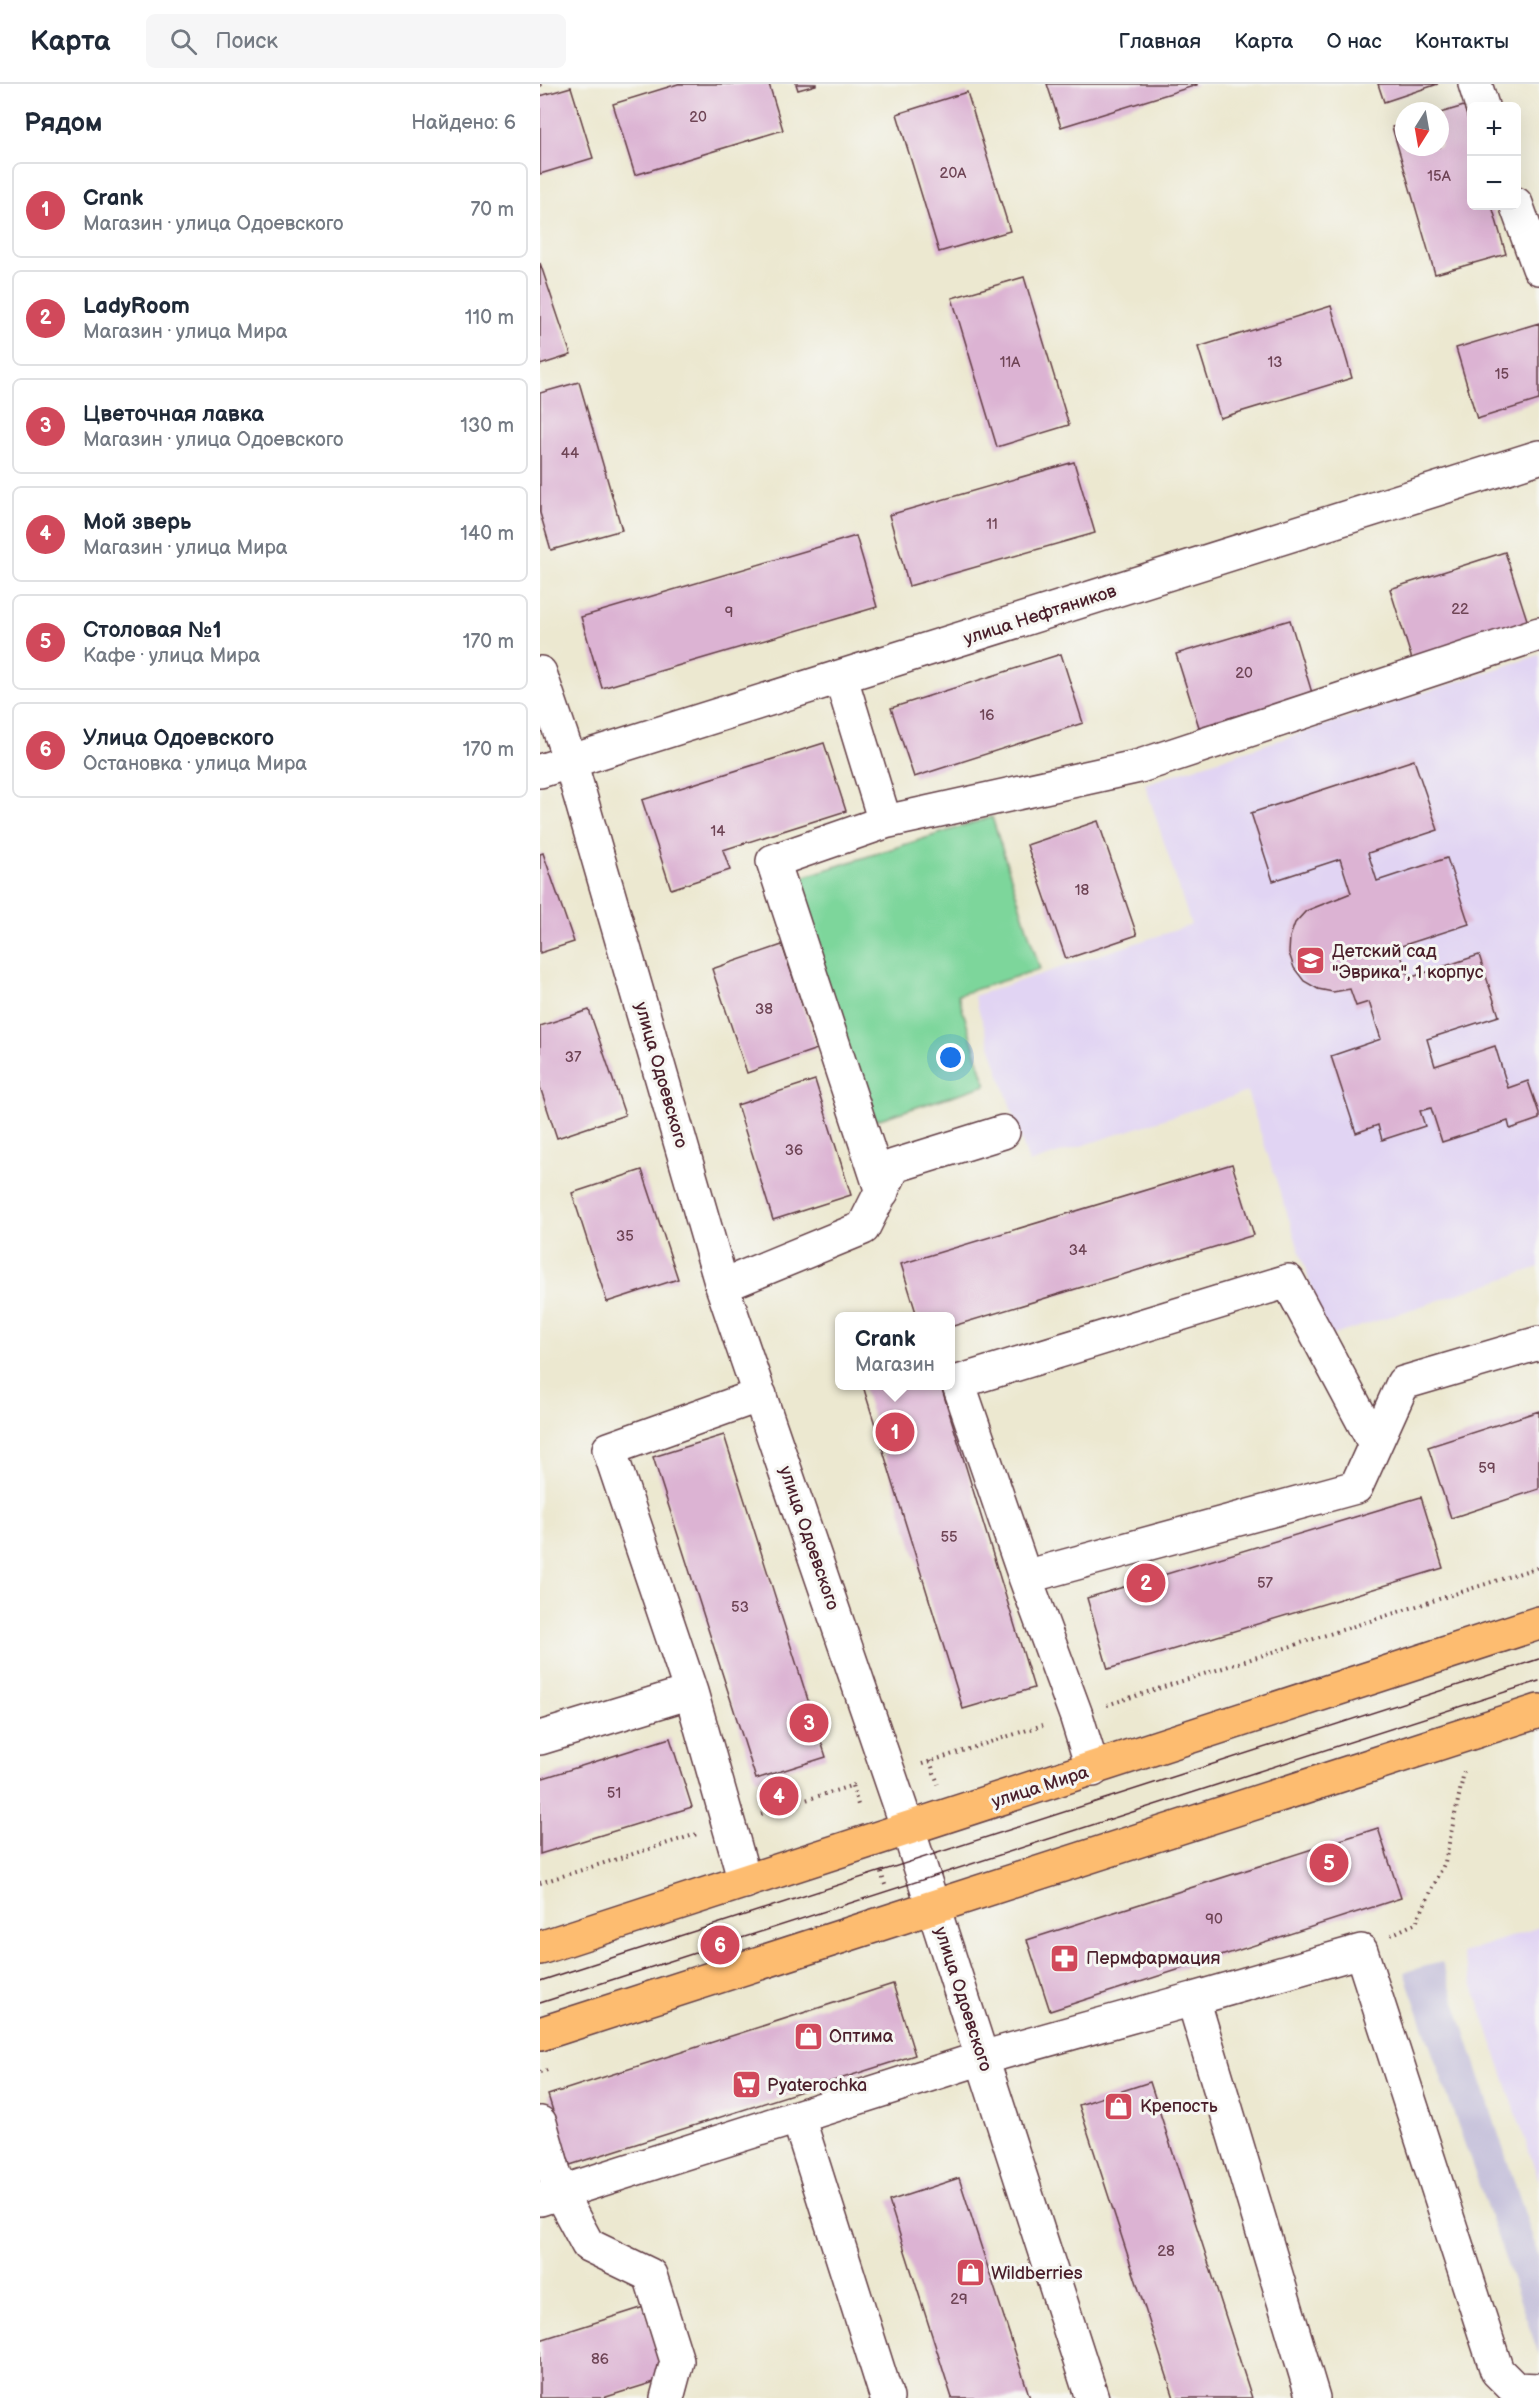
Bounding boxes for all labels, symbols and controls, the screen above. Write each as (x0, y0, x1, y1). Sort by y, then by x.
search box (146, 14, 566, 68)
text: Карта (30, 25, 110, 58)
icon: search (167, 25, 200, 58)
text: Поиск (215, 28, 278, 55)
text: Главная (1118, 29, 1201, 54)
text: Карта (1234, 29, 1293, 54)
text: О нас (1326, 29, 1382, 54)
text: Контакты (1415, 29, 1509, 54)
north arrow (1395, 102, 1449, 156)
map controls (1467, 102, 1521, 210)
button: + (1467, 102, 1521, 156)
text: Рядом (24, 108, 102, 139)
house number: 20 (689, 108, 707, 127)
text: Найдено: 6 (411, 111, 516, 135)
button: − (1467, 156, 1521, 210)
house number: 20А (940, 164, 967, 183)
house number: 15А (1427, 167, 1452, 186)
text: Crank (83, 185, 143, 212)
text: 1 (41, 198, 50, 222)
text: 70 m (470, 198, 514, 222)
text: Магазин · улица Одоевского (83, 212, 343, 236)
text: LadyRoom (83, 293, 190, 320)
text: 2 (40, 306, 51, 330)
text: 110 m (465, 306, 514, 330)
text: Магазин · улица Мира (83, 320, 288, 344)
house number: 11А (1000, 353, 1021, 372)
house number: 13 (1267, 353, 1283, 372)
house number: 15 (1495, 365, 1509, 384)
text: Цветочная лавка (83, 401, 264, 428)
text: 3 (40, 414, 51, 438)
text: 130 m (460, 414, 514, 438)
text: Магазин · улица Одоевского (83, 428, 343, 452)
house number: 44 (561, 444, 579, 463)
text: Мой зверь (83, 509, 191, 536)
house number: 11 (986, 515, 998, 534)
text: 4 (40, 522, 51, 546)
text: 140 m (460, 522, 514, 546)
text: Магазин · улица Мира (83, 536, 288, 560)
street label: улица Нефтяников (961, 580, 1120, 650)
house number: 22 (1451, 600, 1469, 619)
house number: 9 (725, 603, 733, 622)
text: Столовая №1 (83, 617, 222, 644)
text: 5 (40, 630, 51, 654)
text: 170 m (463, 630, 514, 654)
text: Кафе · улица Мира (83, 644, 260, 668)
house number: 20 (1235, 664, 1253, 683)
house number: 16 (980, 706, 994, 725)
text: Улица Одоевского (83, 725, 274, 752)
text: 6 (39, 738, 52, 762)
text: 170 m (463, 738, 514, 762)
text: Остановка · улица Мира (83, 752, 307, 776)
house number: 14 (711, 822, 725, 841)
house number: 18 (1075, 881, 1090, 900)
place label: Детский сад "Эврика", 1 корпус (1332, 941, 1484, 983)
school or university icon: Детский сад "Эврика", 1 корпус (1295, 945, 1327, 977)
street label: улица Одоевского (630, 1000, 692, 1150)
house number: 38 (755, 1000, 773, 1019)
your location (936, 1043, 965, 1072)
house number: 37 (565, 1048, 582, 1067)
house number: 36 (785, 1141, 803, 1160)
house number: 35 (616, 1227, 634, 1246)
house number: 34 (1069, 1241, 1087, 1260)
popup (835, 1312, 955, 1390)
text: Crank (855, 1326, 915, 1353)
text: Магазин (855, 1353, 935, 1377)
pin: 1 (876, 1410, 914, 1454)
house number: 59 (1478, 1459, 1496, 1478)
street label: улица Одоевского (775, 1463, 843, 1613)
house number: 55 (940, 1528, 958, 1547)
pin: 2 (1126, 1560, 1166, 1606)
house number: 57 (1257, 1574, 1274, 1593)
house number: 53 (731, 1598, 749, 1617)
pin: 3 (790, 1700, 828, 1746)
street label: улица Мира (989, 1761, 1091, 1813)
pin: 4 (760, 1774, 798, 1818)
house number: 51 (607, 1784, 621, 1803)
pin: 5 (1310, 1840, 1348, 1886)
house number: 90 (1205, 1910, 1223, 1929)
pin: 6 (700, 1922, 740, 1968)
street label: улица Одоевского (930, 1924, 996, 2074)
pharmacy icon: Пермфармация (1049, 1942, 1081, 1974)
place label: Пермфармация (1086, 1948, 1221, 1969)
shop icon: Оптима (792, 2020, 824, 2052)
place label: Оптима (829, 2026, 894, 2047)
supermarket icon: Pyaterochka (730, 2069, 762, 2101)
place label: Pyaterochka (767, 2075, 867, 2096)
shop icon: Крепость (1103, 2090, 1135, 2122)
place label: Крепость (1140, 2096, 1218, 2117)
house number: 28 (1157, 2242, 1175, 2261)
shop icon: Wildberries (954, 2257, 986, 2289)
place label: Wildberries (991, 2263, 1083, 2284)
house number: 29 (950, 2290, 968, 2309)
house number: 86 (591, 2350, 609, 2369)

